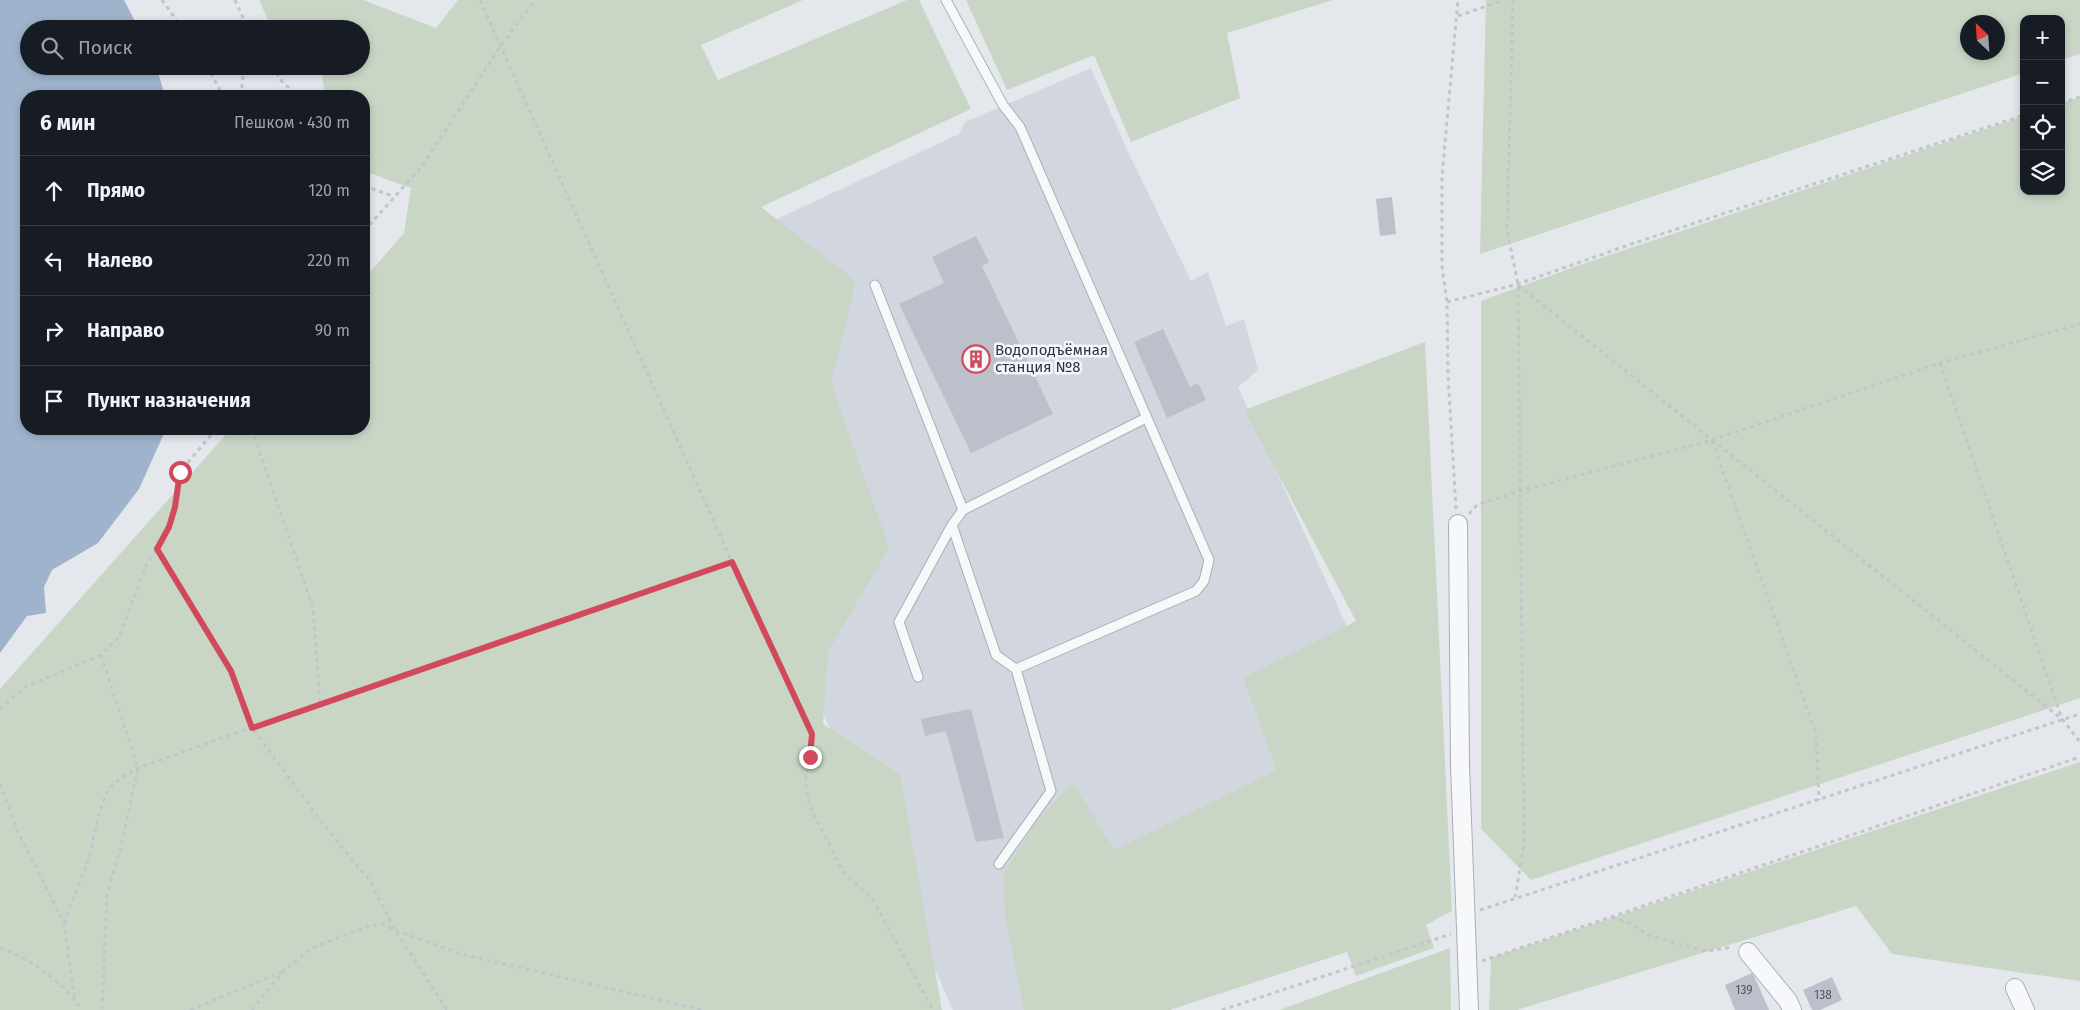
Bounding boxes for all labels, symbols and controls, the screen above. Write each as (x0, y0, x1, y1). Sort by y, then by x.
north arrow (1960, 15, 2005, 60)
map controls (2020, 15, 2065, 195)
button: + (2020, 15, 2065, 60)
search box (20, 20, 370, 75)
icon: search (38, 34, 66, 62)
text: Поиск (78, 36, 132, 59)
button: − (2020, 60, 2065, 105)
button: locate (2020, 105, 2065, 150)
text: 6 мин (40, 110, 96, 136)
text: Пешком · 430 m (234, 113, 350, 132)
button: layers (2020, 150, 2065, 195)
icon: ahead (40, 177, 68, 205)
text: Прямо (87, 179, 145, 202)
text: 120 m (308, 181, 350, 200)
icon: left (40, 247, 68, 275)
text: Налево (87, 249, 153, 272)
text: 220 m (307, 251, 350, 270)
icon: right (40, 317, 68, 345)
text: Направо (87, 319, 164, 342)
text: 90 m (315, 321, 350, 340)
place label: Водоподъёмная станция №8 (995, 341, 1108, 376)
building icon: Водоподъёмная станция №8 (961, 344, 991, 374)
icon: arrive (40, 387, 68, 415)
text: Пункт назначения (87, 389, 251, 412)
route start (169, 461, 192, 484)
route end (799, 746, 822, 769)
house number: 139 (1735, 983, 1753, 997)
house number: 138 (1814, 988, 1832, 1002)

